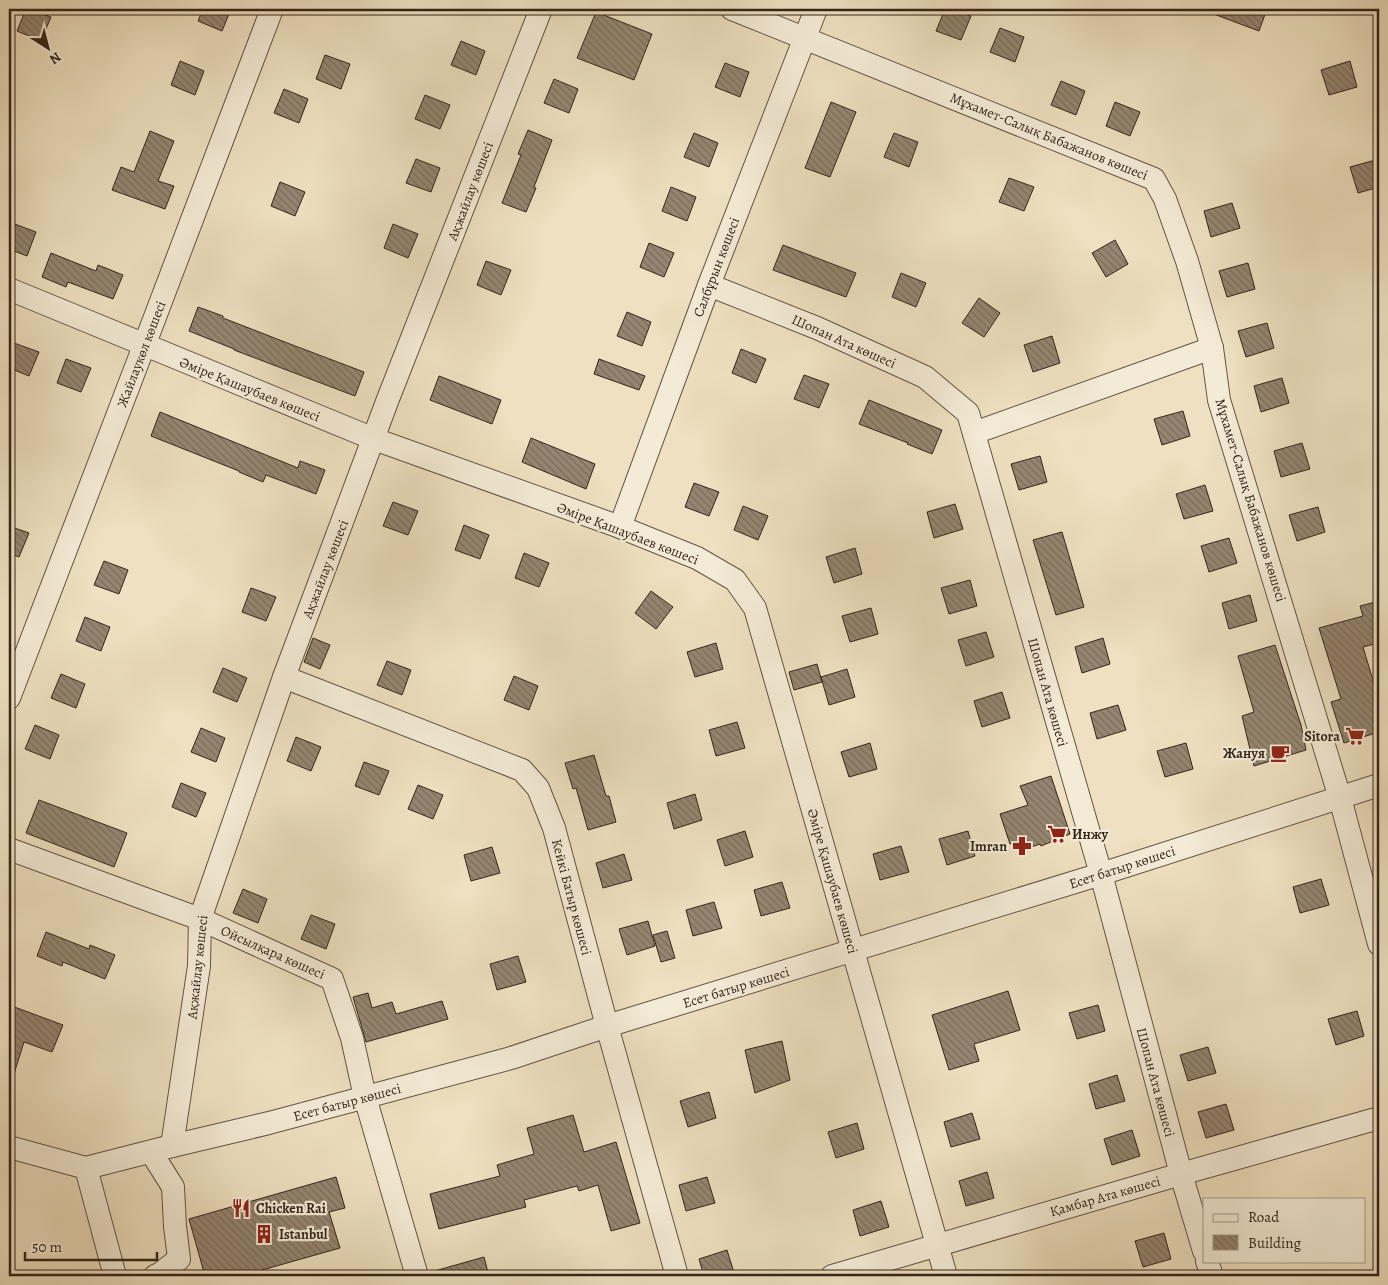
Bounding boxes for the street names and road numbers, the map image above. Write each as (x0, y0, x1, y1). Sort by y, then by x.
street label: Мұхамет-Салық Бабажанов көшесі (947, 88, 1151, 185)
street label: Ақжайлау көшесі (443, 139, 498, 244)
street label: Салбұрын көшесі (689, 215, 744, 320)
street label: Жайлаукөл көшесі (112, 298, 171, 410)
street label: Шопан Ата көшесі (788, 310, 899, 373)
street label: Әміре Қашаубаев көшесі (177, 353, 323, 426)
street label: Мұхамет-Салық Бабажанов көшесі (1210, 396, 1291, 604)
street label: Әміре Қашаубаев көшесі (554, 498, 701, 569)
street label: Ақжайлау көшесі (298, 517, 353, 622)
street label: Шопан Ата көшесі (1023, 635, 1072, 749)
street label: Әміре Қашаубаев көшесі (803, 806, 862, 956)
street label: Кейкі Батыр көшесі (547, 837, 596, 957)
street label: Есет батыр көшесі (1067, 841, 1178, 894)
street label: Ақжайлау көшесі (182, 914, 212, 1021)
street label: Ойсылқара көшесі (218, 921, 328, 984)
street label: Есет батыр көшесі (680, 962, 792, 1013)
street label: Шопан Ата көшесі (1132, 1025, 1179, 1139)
street label: Есет батыр көшесі (291, 1079, 403, 1126)
street label: Қамбар Ата көшесі (1048, 1172, 1163, 1221)

